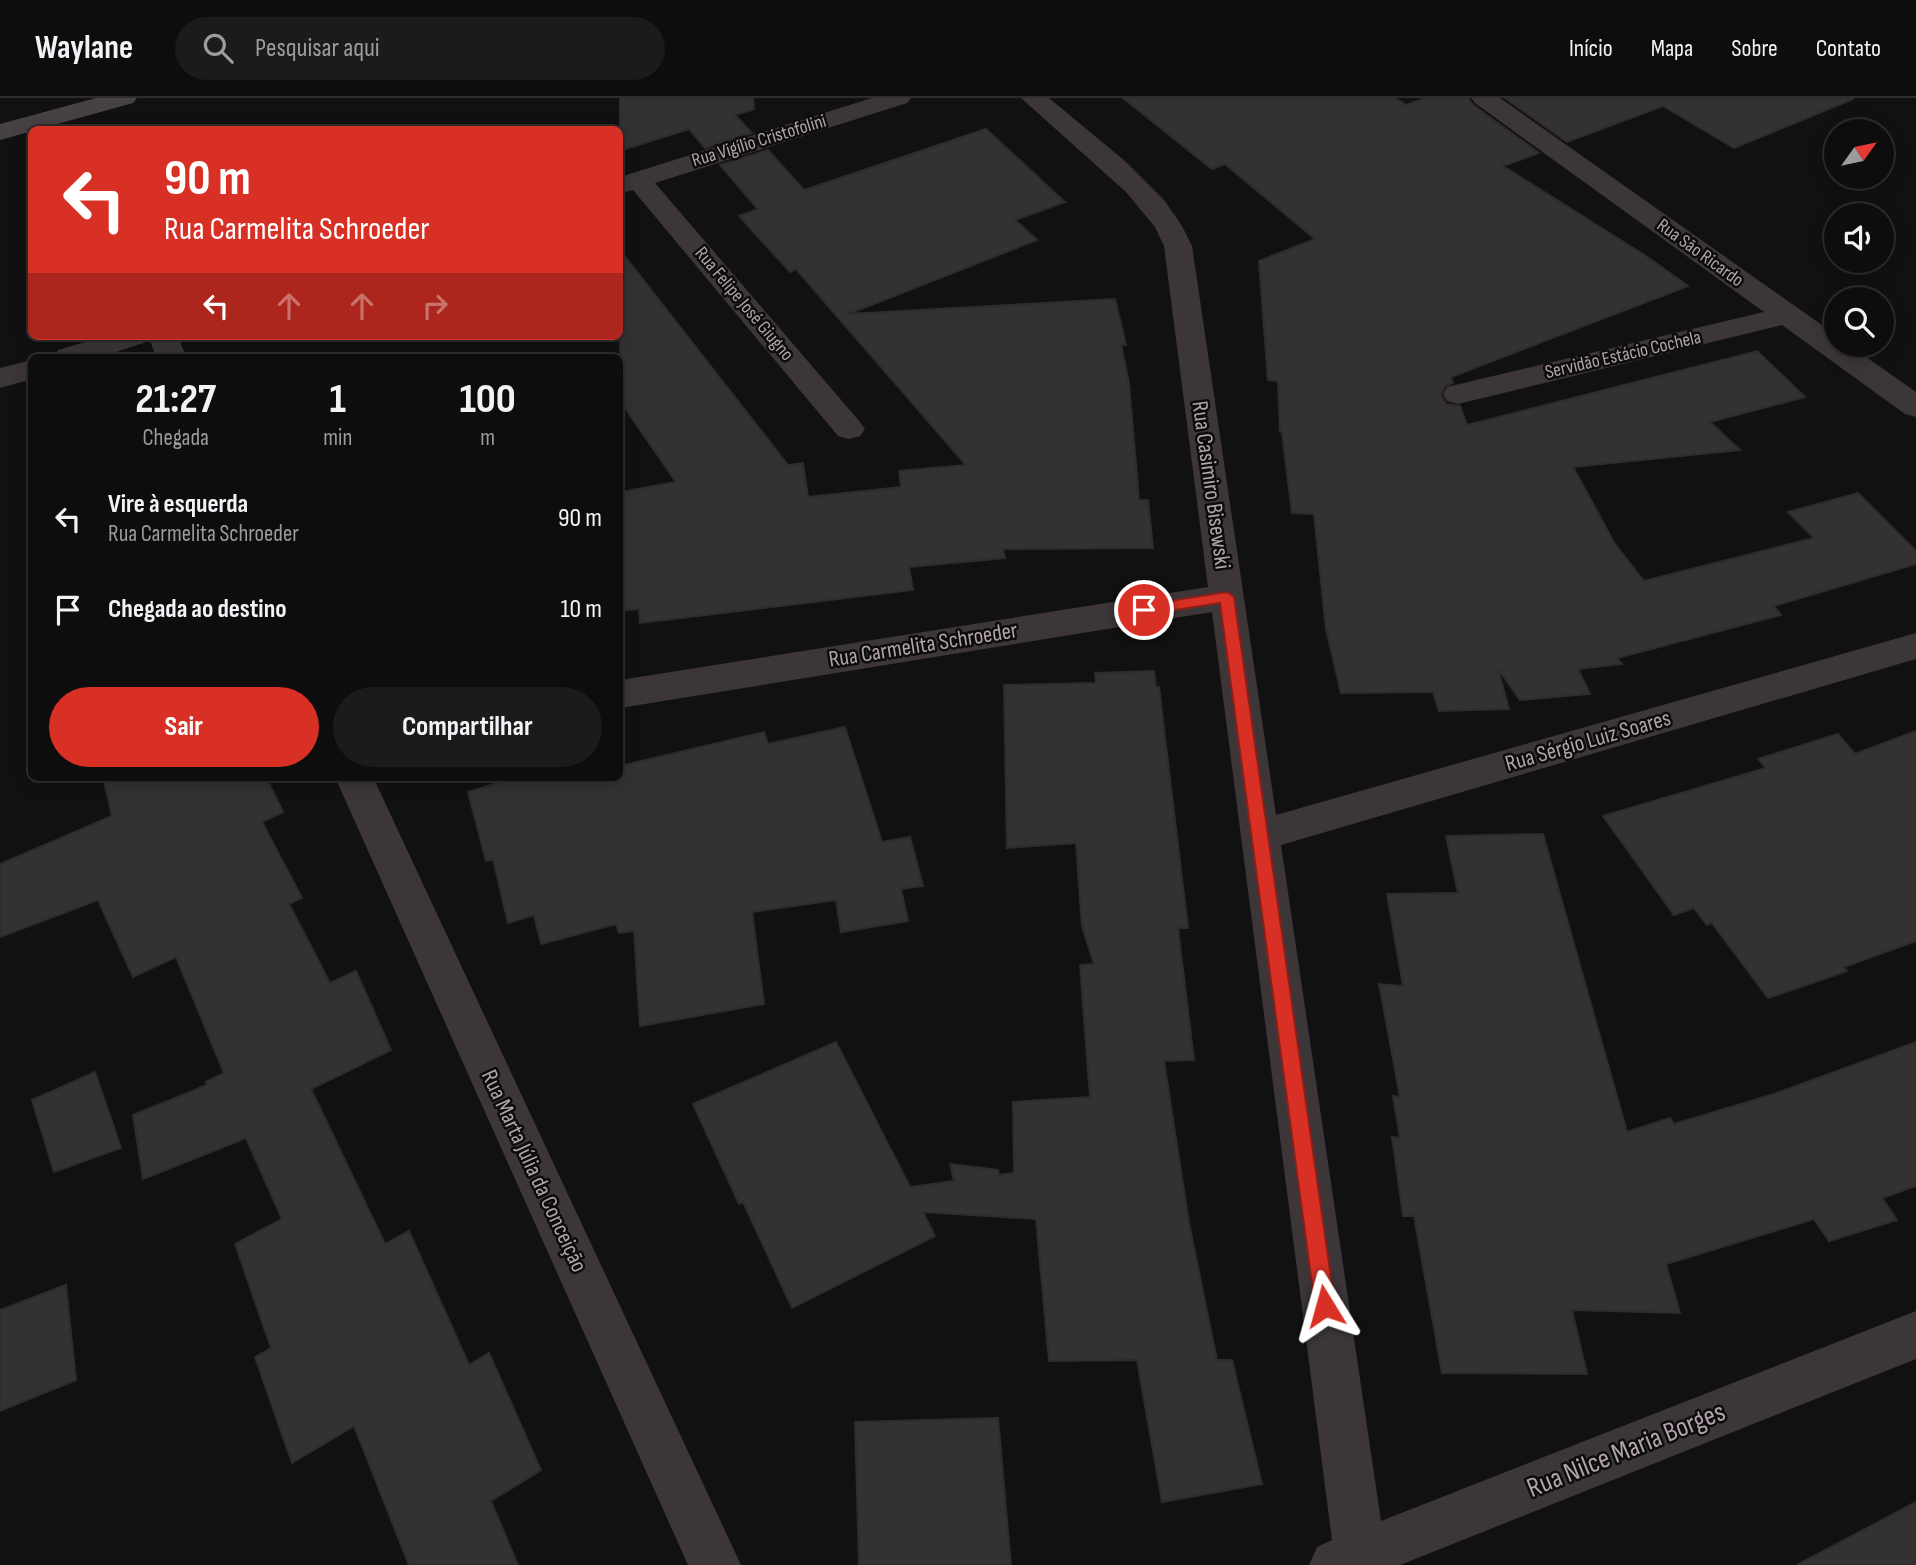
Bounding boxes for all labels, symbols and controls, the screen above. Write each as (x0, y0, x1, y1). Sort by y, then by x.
search box (175, 17, 665, 80)
text: Waylane (35, 28, 133, 68)
icon: search (199, 29, 237, 67)
text: Pesquisar aqui (255, 33, 380, 64)
text: Início (1569, 34, 1613, 63)
text: Mapa (1651, 34, 1693, 63)
text: Sobre (1731, 34, 1778, 63)
text: Contato (1816, 34, 1881, 63)
street label: Rua Vigílio Cristofolini (689, 110, 829, 172)
north arrow (1824, 119, 1894, 189)
map controls (1824, 119, 1894, 357)
text: 90 m (164, 150, 251, 209)
icon: left (49, 154, 140, 245)
button: sound (1824, 203, 1894, 273)
text: Rua Carmelita Schroeder (164, 210, 429, 249)
street label: Rua São Ricardo (1652, 214, 1748, 292)
street label: Rua Felipe José Giugno (690, 242, 798, 366)
icon: left (197, 287, 235, 325)
icon: ahead (270, 287, 308, 325)
icon: ahead (343, 287, 381, 325)
icon: right (416, 287, 454, 325)
button: search (1824, 287, 1894, 357)
street label: Servidão Estácio Cochela (1543, 326, 1703, 384)
text: 21:27 (135, 374, 216, 425)
text: 1 (330, 374, 346, 425)
text: 100 (459, 374, 516, 425)
street label: Rua Casimiro Bisewski (1185, 399, 1237, 571)
text: Chegada (142, 424, 209, 452)
text: min (323, 424, 352, 452)
text: m (480, 424, 495, 452)
text: Vire à esquerda (108, 489, 248, 520)
icon: left (49, 500, 87, 538)
text: 90 m (558, 503, 602, 534)
text: Rua Carmelita Schroeder (108, 520, 299, 548)
pin (1114, 580, 1174, 640)
icon: arrive (49, 591, 87, 629)
icon: arrive (1125, 591, 1163, 629)
text: Chegada ao destino (108, 594, 287, 625)
text: 10 m (560, 594, 602, 625)
street label: Rua Carmelita Schroeder (827, 616, 1020, 674)
button: Sair (49, 687, 319, 767)
button: Compartilhar (333, 687, 602, 767)
street label: Rua Sérgio Luiz Soares (1502, 704, 1674, 778)
street label: Rua Marta Júlia da Conceição (475, 1065, 593, 1277)
position arrow (1288, 1269, 1362, 1343)
street label: Rua Nilce Maria Borges (1522, 1395, 1730, 1505)

